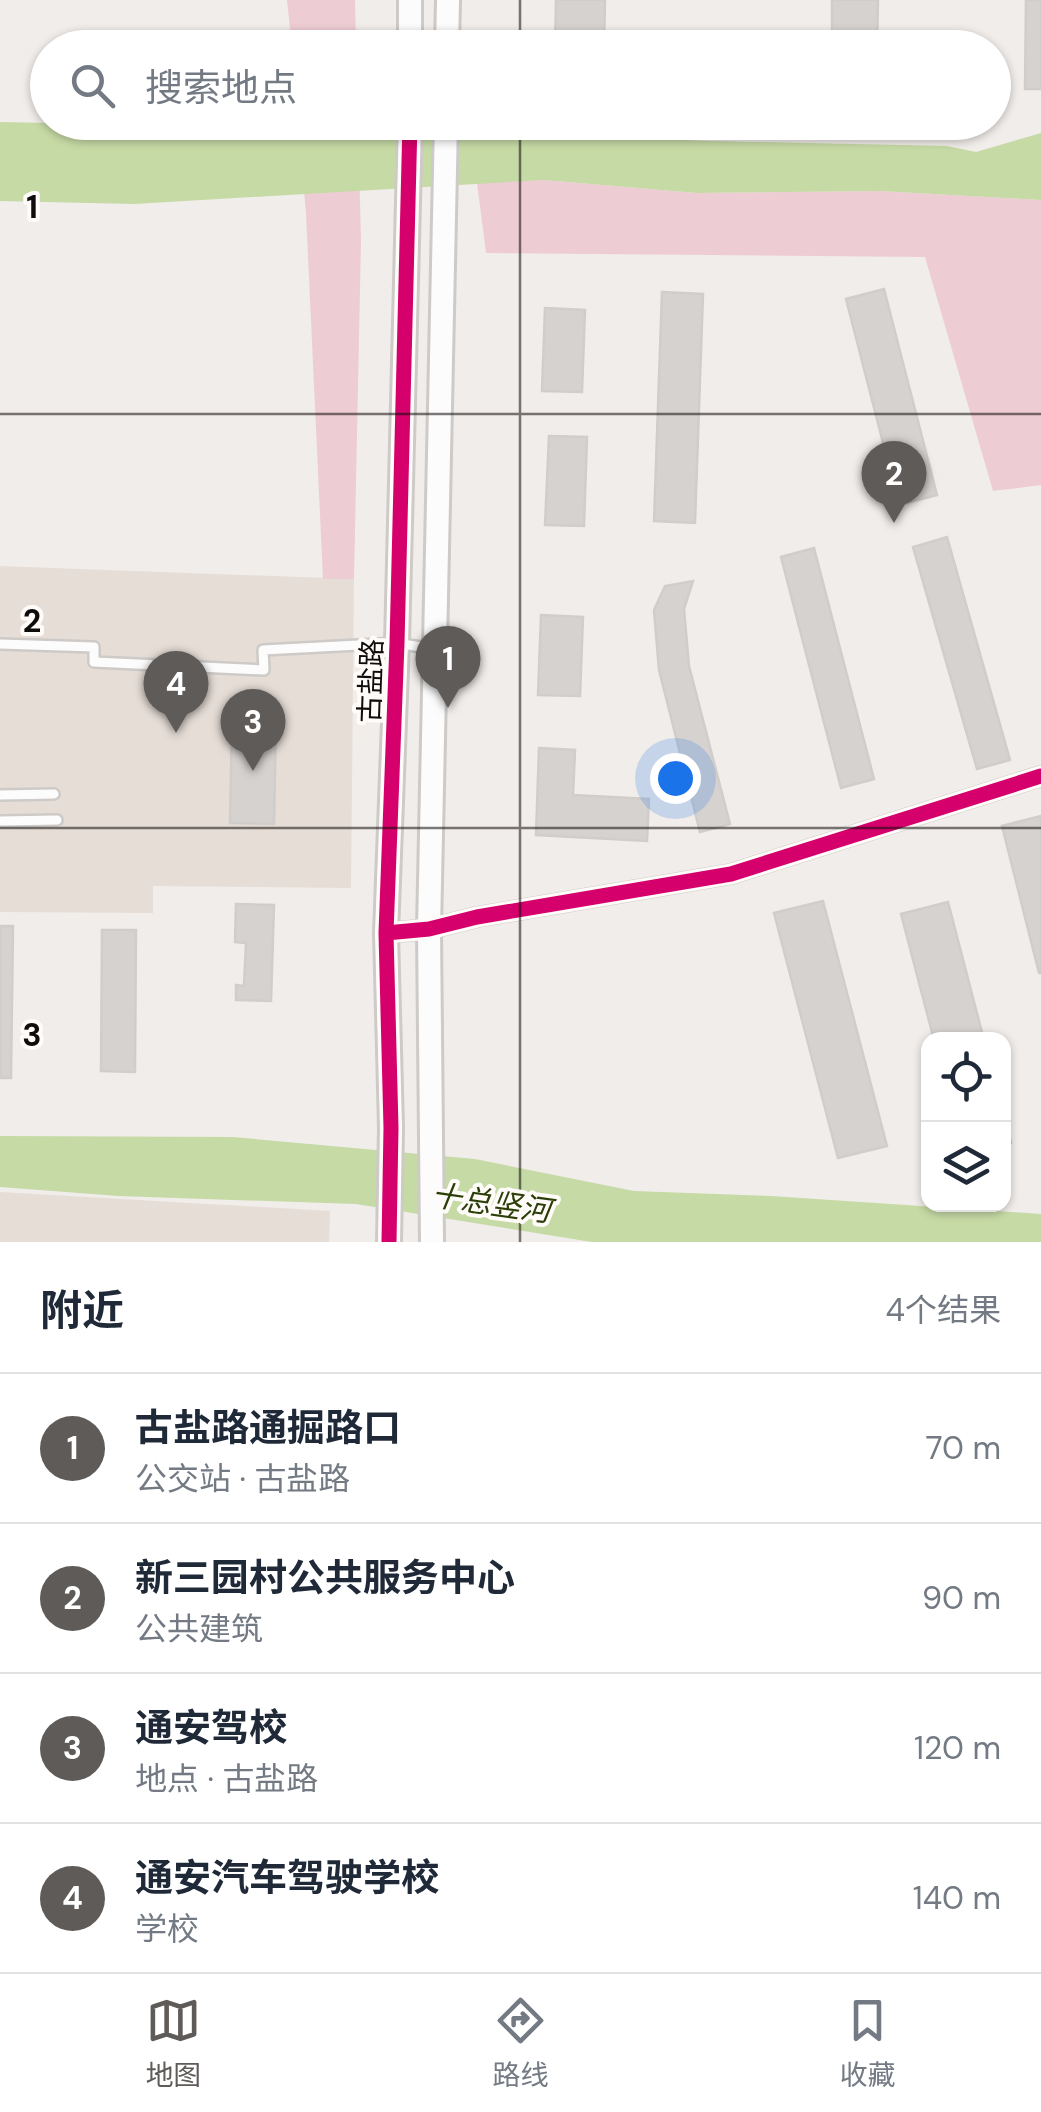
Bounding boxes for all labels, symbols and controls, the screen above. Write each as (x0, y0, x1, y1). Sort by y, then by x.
search box (30, 30, 1011, 140)
icon: search (65, 58, 120, 113)
text: 搜索地点 (145, 63, 297, 113)
text: 1 (26, 186, 38, 228)
pin: 2 (862, 440, 926, 523)
text: 2 (23, 600, 41, 642)
pin: 1 (416, 626, 480, 708)
street label: 古盐路 (351, 638, 391, 724)
pin: 4 (144, 650, 208, 733)
pin: 3 (220, 688, 286, 771)
your location (650, 753, 701, 804)
text: 3 (22, 1014, 42, 1056)
map controls (921, 1032, 1011, 1212)
button: locate (921, 1032, 1011, 1122)
button: layers (921, 1122, 1011, 1212)
water label: 十总竖河 (429, 1175, 558, 1231)
text: 附近 (40, 1283, 124, 1338)
text: 4个结果 (886, 1289, 1001, 1331)
text: 古盐路通掘路口 (135, 1403, 401, 1453)
text: 1 (67, 1427, 78, 1469)
text: 70 m (925, 1427, 1001, 1469)
text: 公交站 · 古盐路 (135, 1458, 350, 1500)
text: 新三园村公共服务中心 (135, 1553, 515, 1603)
text: 2 (63, 1577, 82, 1619)
text: 90 m (922, 1577, 1001, 1619)
text: 公共建筑 (135, 1608, 263, 1650)
text: 通安驾校 (135, 1703, 287, 1753)
text: 3 (63, 1727, 82, 1769)
text: 120 m (914, 1727, 1001, 1769)
text: 地点 · 古盐路 (135, 1758, 318, 1800)
text: 通安汽车驾驶学校 (135, 1853, 439, 1903)
text: 4 (62, 1877, 83, 1919)
text: 140 m (913, 1877, 1001, 1919)
text: 学校 (135, 1908, 199, 1950)
tab: 地图 (145, 1993, 202, 2094)
tab: 路线 (492, 1993, 549, 2094)
tab: 收藏 (839, 1993, 896, 2094)

